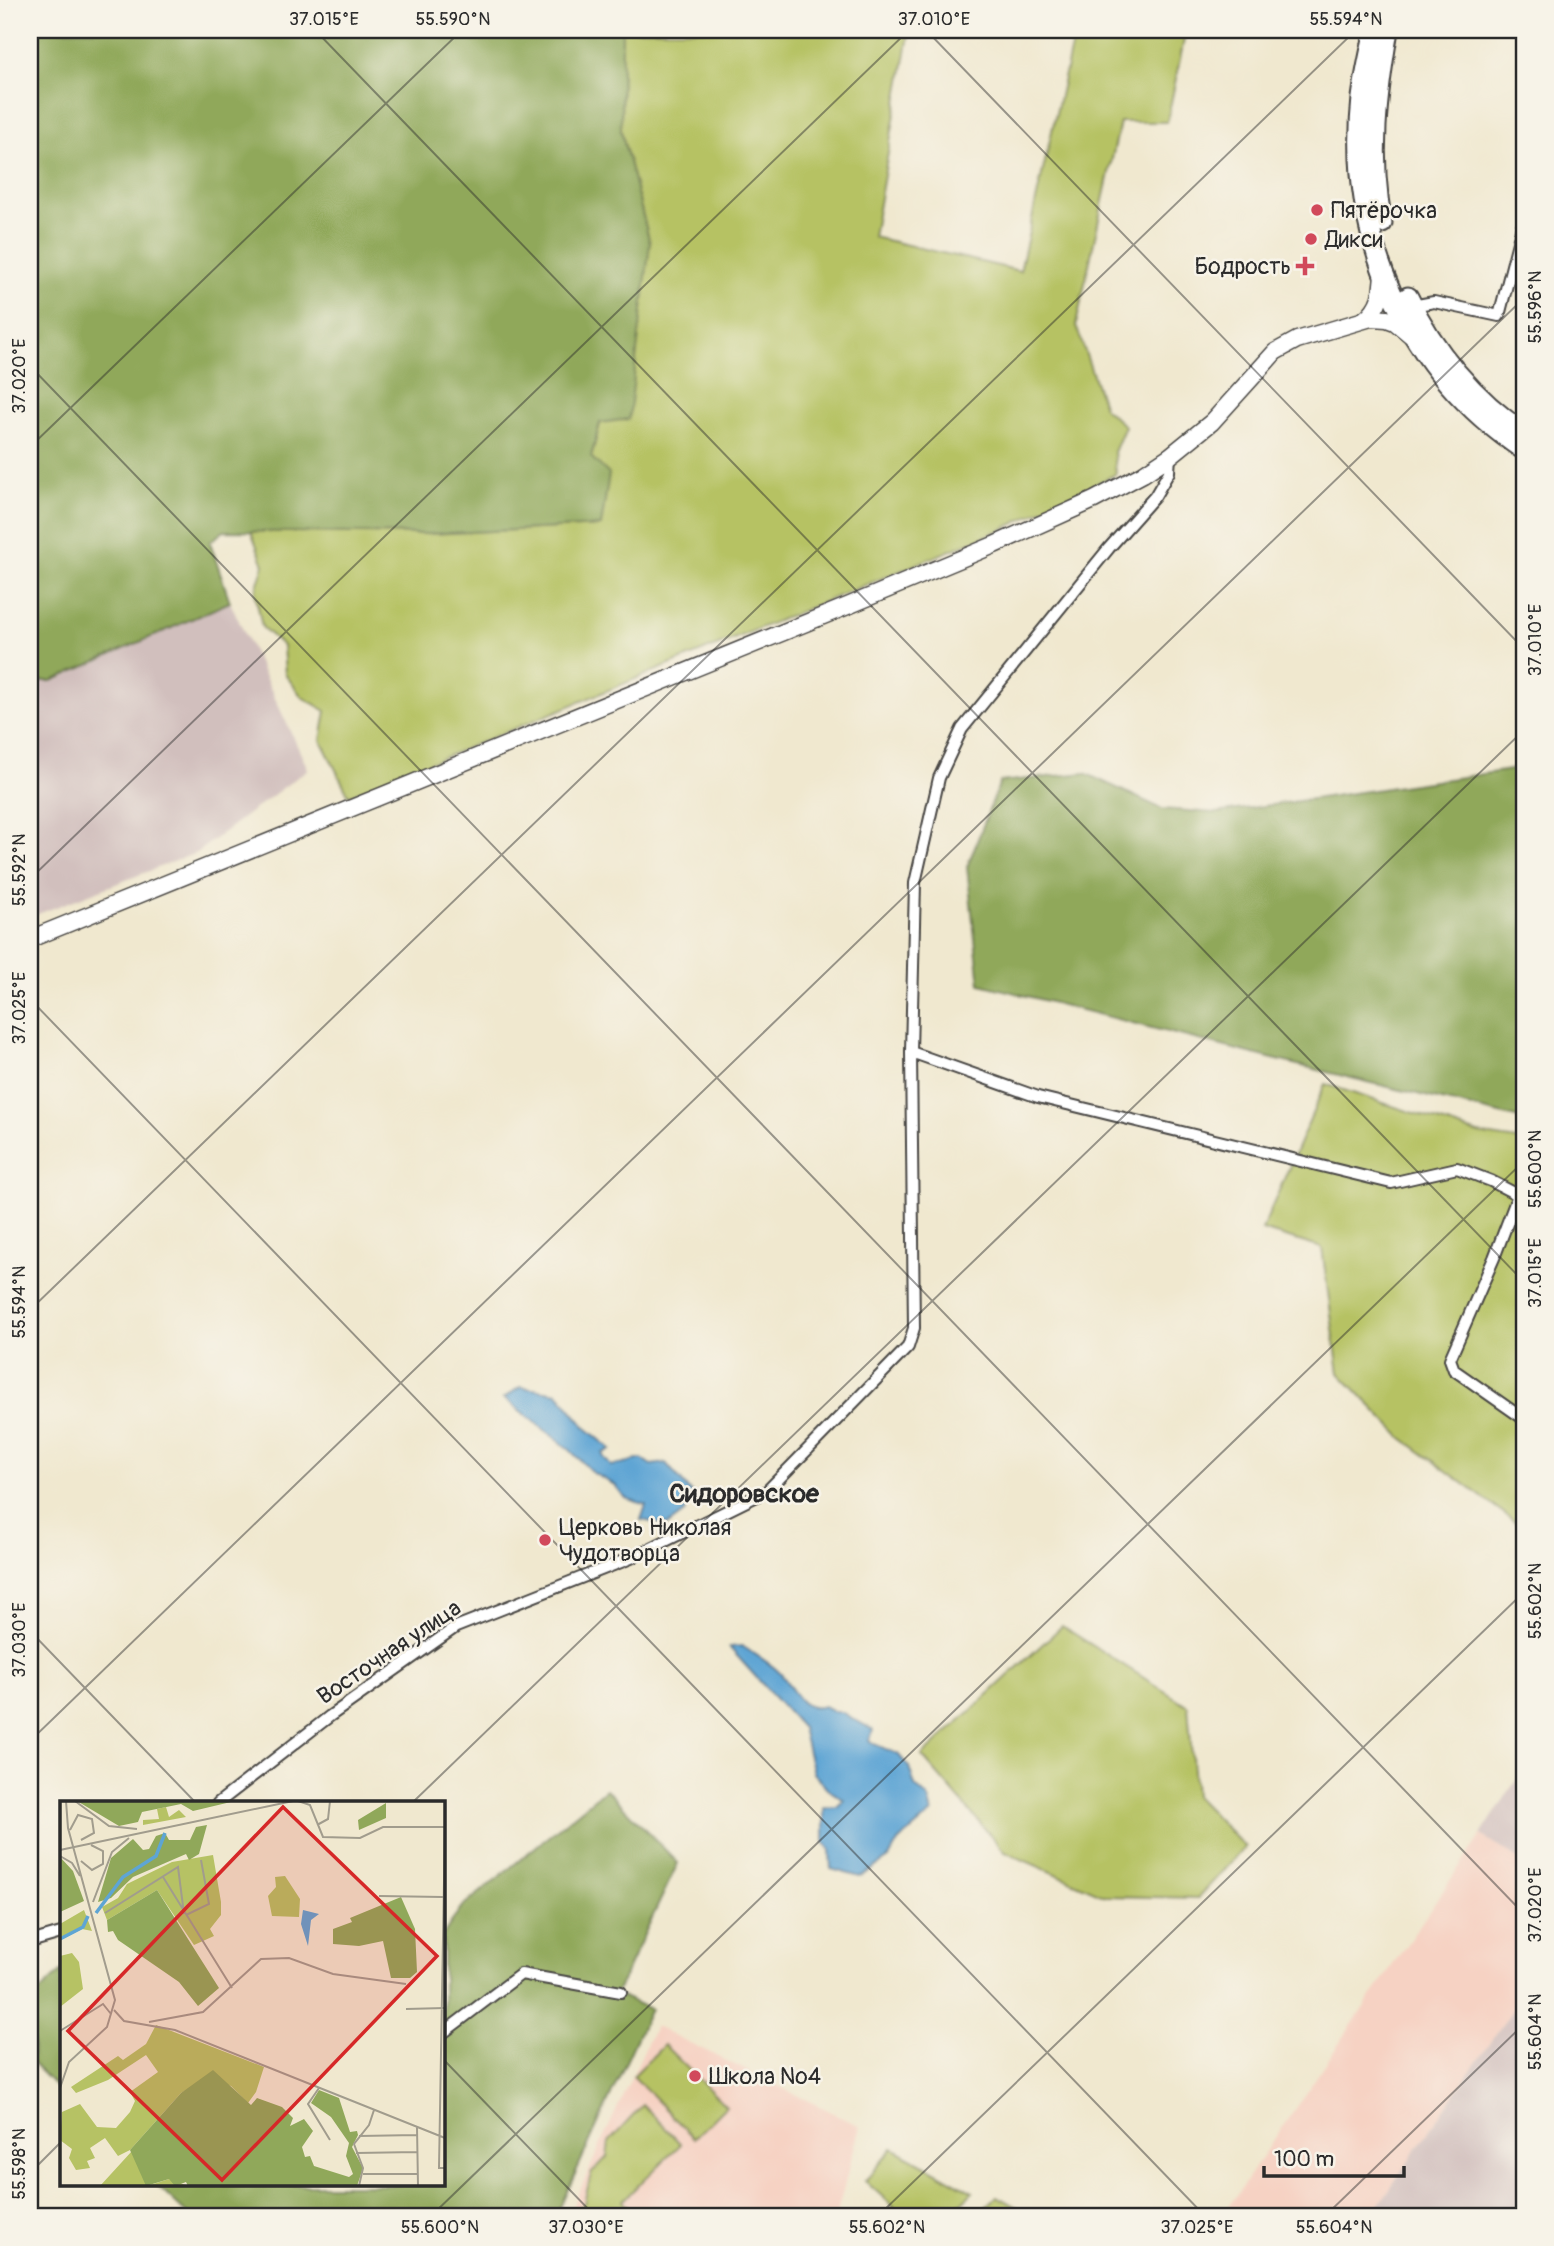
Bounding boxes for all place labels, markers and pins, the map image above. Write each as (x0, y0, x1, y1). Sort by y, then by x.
place label: Пятёрочка (1331, 196, 1437, 225)
marker: Пятёрочка (1309, 202, 1325, 218)
place label: Дикси (1324, 225, 1383, 254)
marker: Дикси (1303, 231, 1319, 247)
place label: Бодрость (1195, 252, 1291, 281)
marker: Бодрость (1297, 258, 1313, 274)
place label: Церковь Николая Чудотворца (559, 1513, 731, 1568)
marker: Церковь Николая Чудотворца (537, 1532, 553, 1548)
place label: Школа №4 (709, 2062, 821, 2091)
marker: Школа №4 (687, 2068, 703, 2084)

